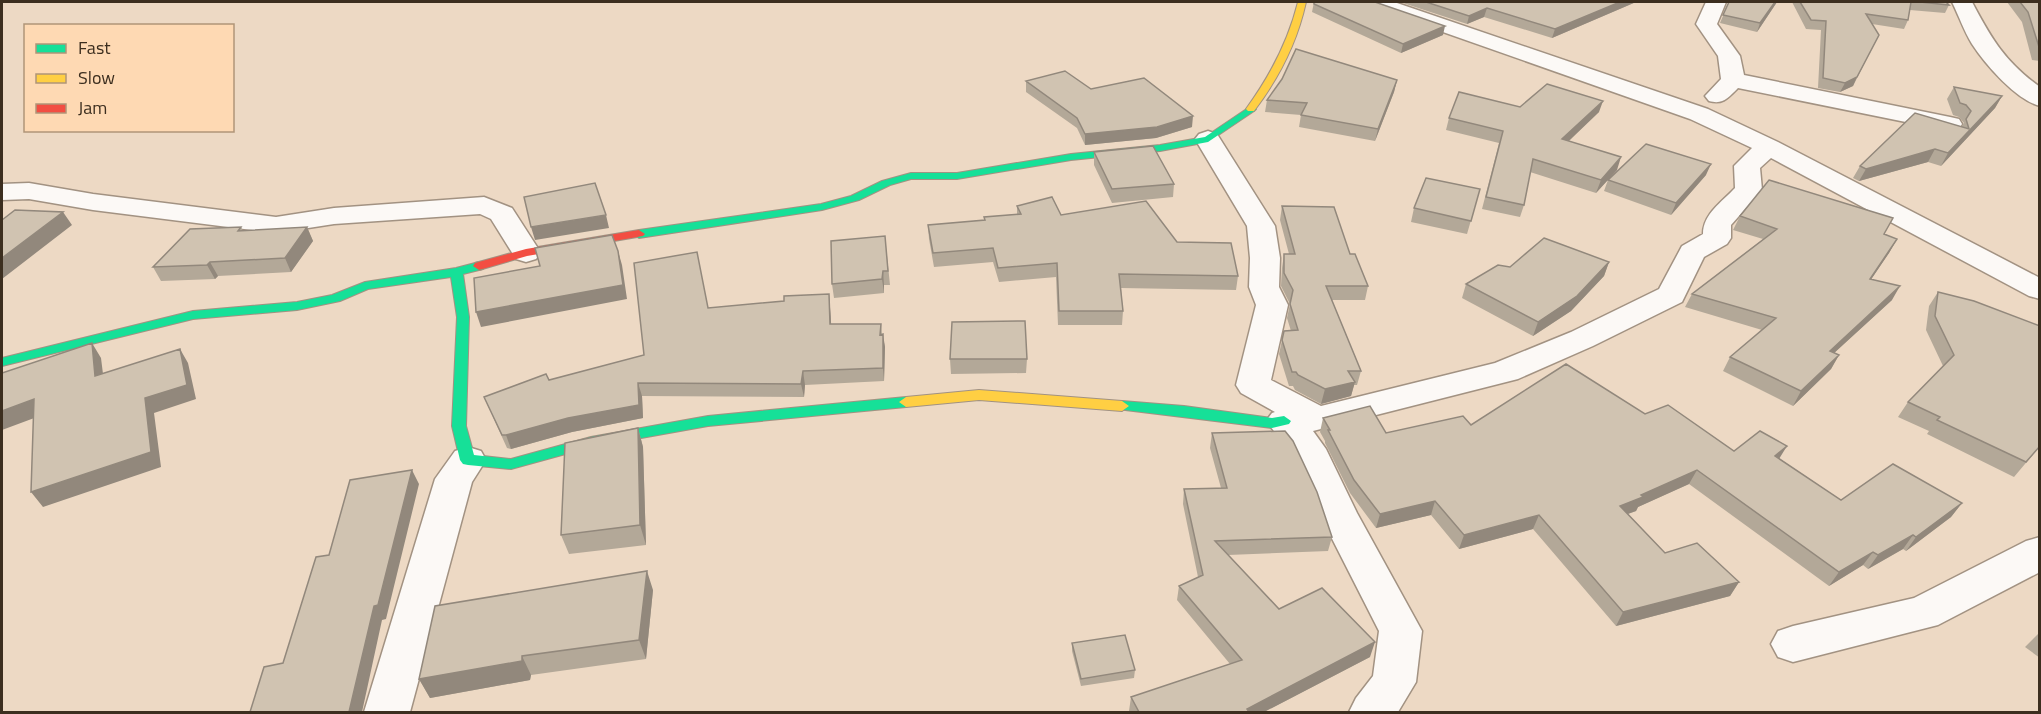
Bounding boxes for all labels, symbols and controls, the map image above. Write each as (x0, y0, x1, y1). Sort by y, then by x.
legend (24, 24, 234, 132)
text: Fast (78, 34, 111, 61)
text: Slow (78, 64, 115, 91)
text: Jam (78, 94, 107, 121)

